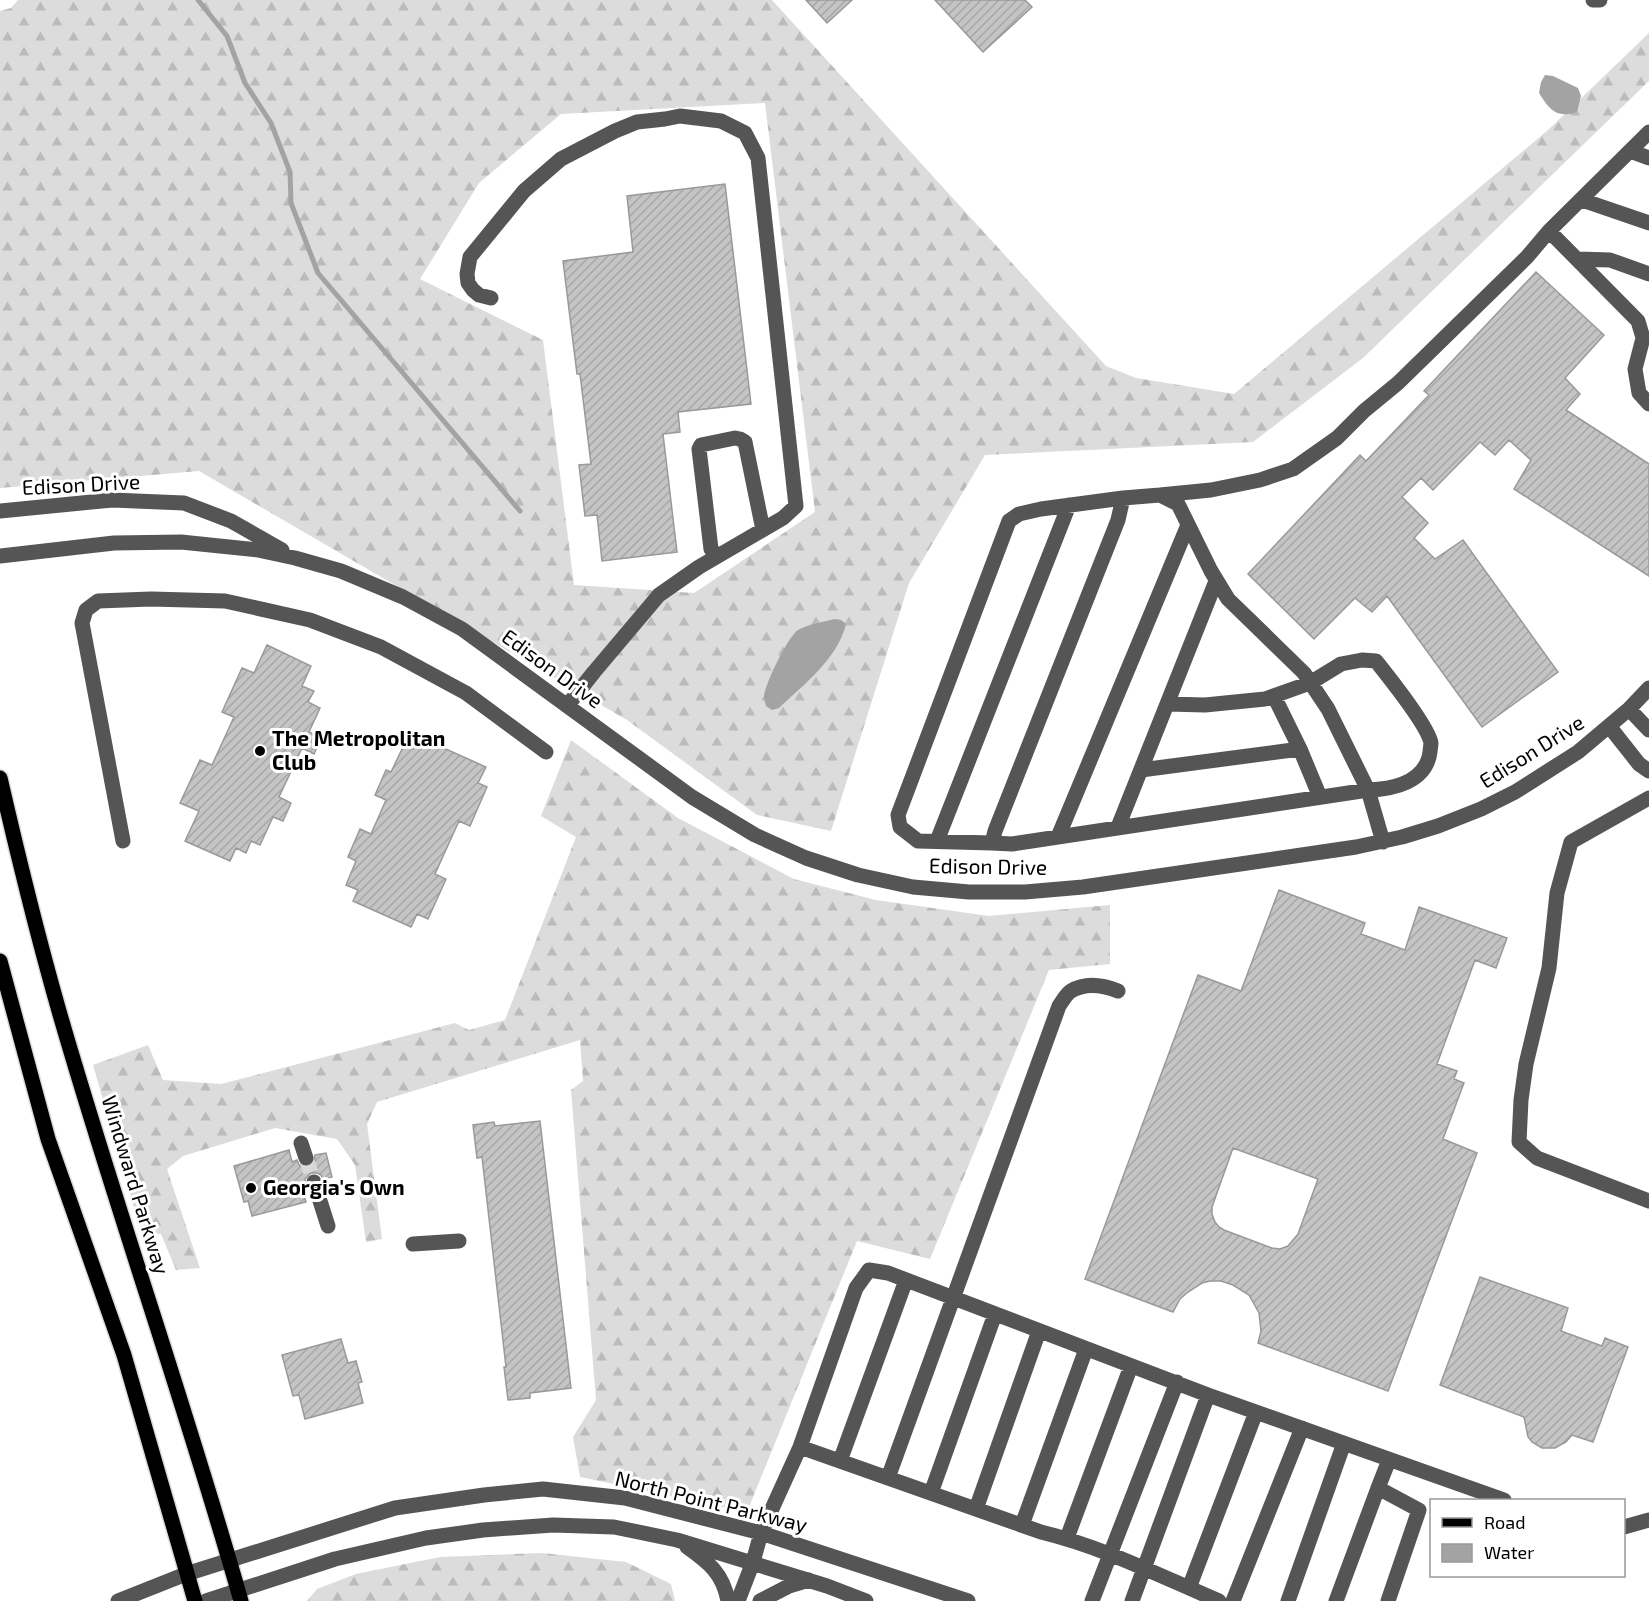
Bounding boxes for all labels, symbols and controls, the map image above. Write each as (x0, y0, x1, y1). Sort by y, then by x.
street label: Edison Drive (21, 468, 141, 499)
street label: Edison Drive (498, 623, 608, 713)
street label: Edison Drive (1474, 709, 1588, 793)
place label: The Metropolitan Club (272, 725, 445, 774)
marker: The Metropolitan Club (253, 744, 267, 758)
street label: Edison Drive (929, 852, 1047, 879)
street label: Windward Parkway (97, 1092, 176, 1277)
place label: Georgia's Own (263, 1174, 405, 1199)
marker: Georgia's Own (244, 1181, 258, 1195)
street label: North Point Parkway (613, 1465, 810, 1537)
legend (1430, 1499, 1625, 1577)
text: Road (1484, 1511, 1525, 1533)
text: Water (1484, 1541, 1534, 1563)

